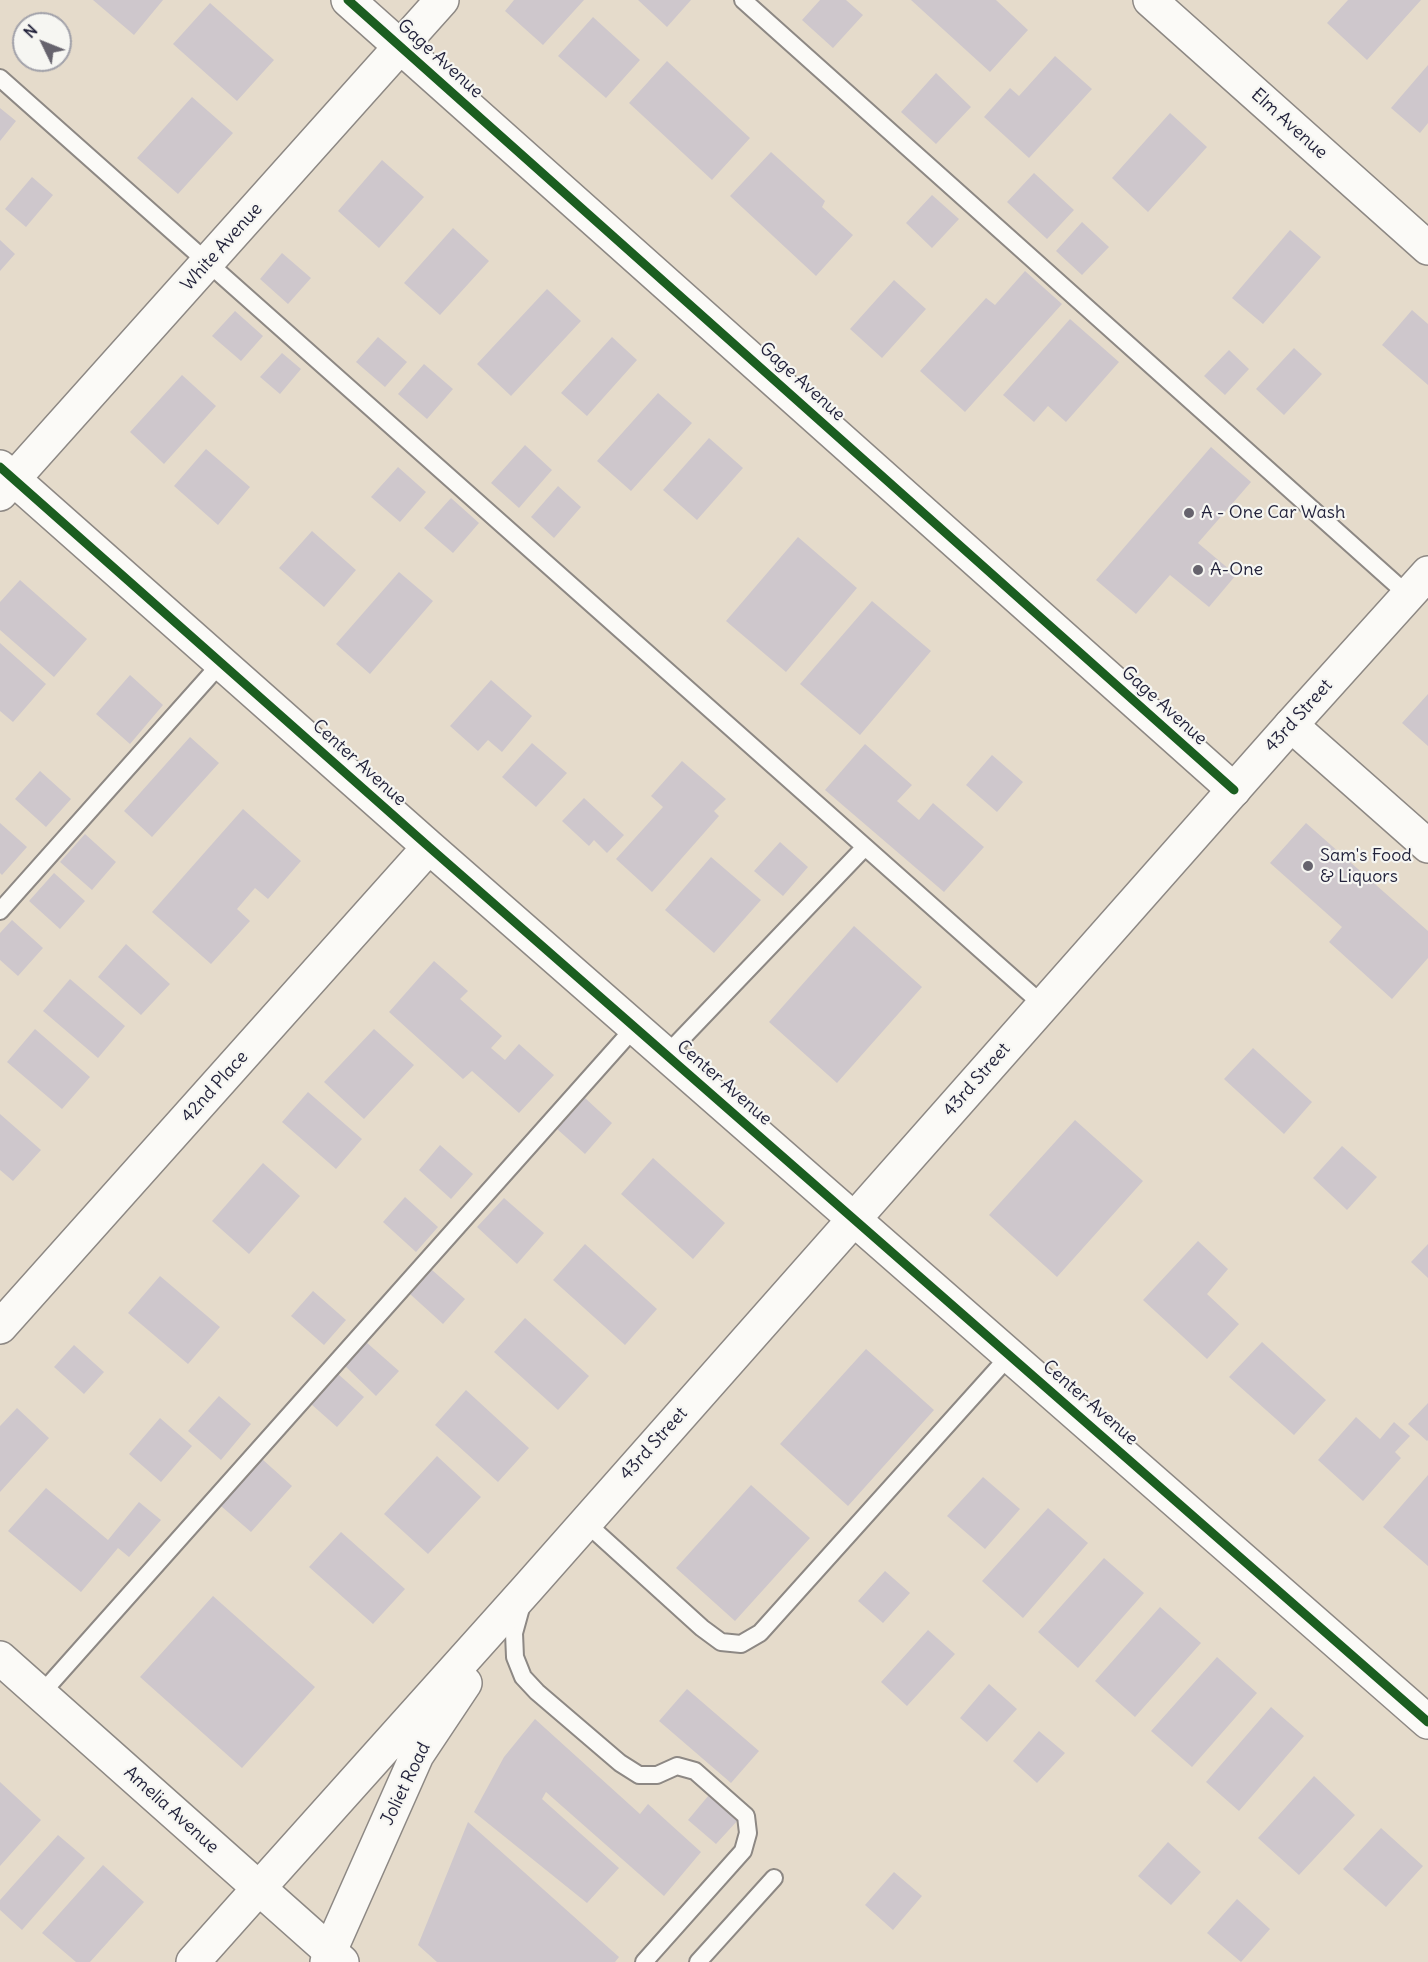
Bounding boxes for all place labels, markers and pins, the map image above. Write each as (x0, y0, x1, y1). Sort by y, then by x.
place label: A - One Car Wash (1201, 502, 1345, 524)
marker: A - One Car Wash (1182, 506, 1196, 520)
place label: A-One (1210, 559, 1263, 581)
marker: A-One (1191, 563, 1205, 577)
place label: Sam's Food & Liquors (1320, 845, 1412, 888)
marker: Sam's Food & Liquors (1301, 859, 1315, 873)

